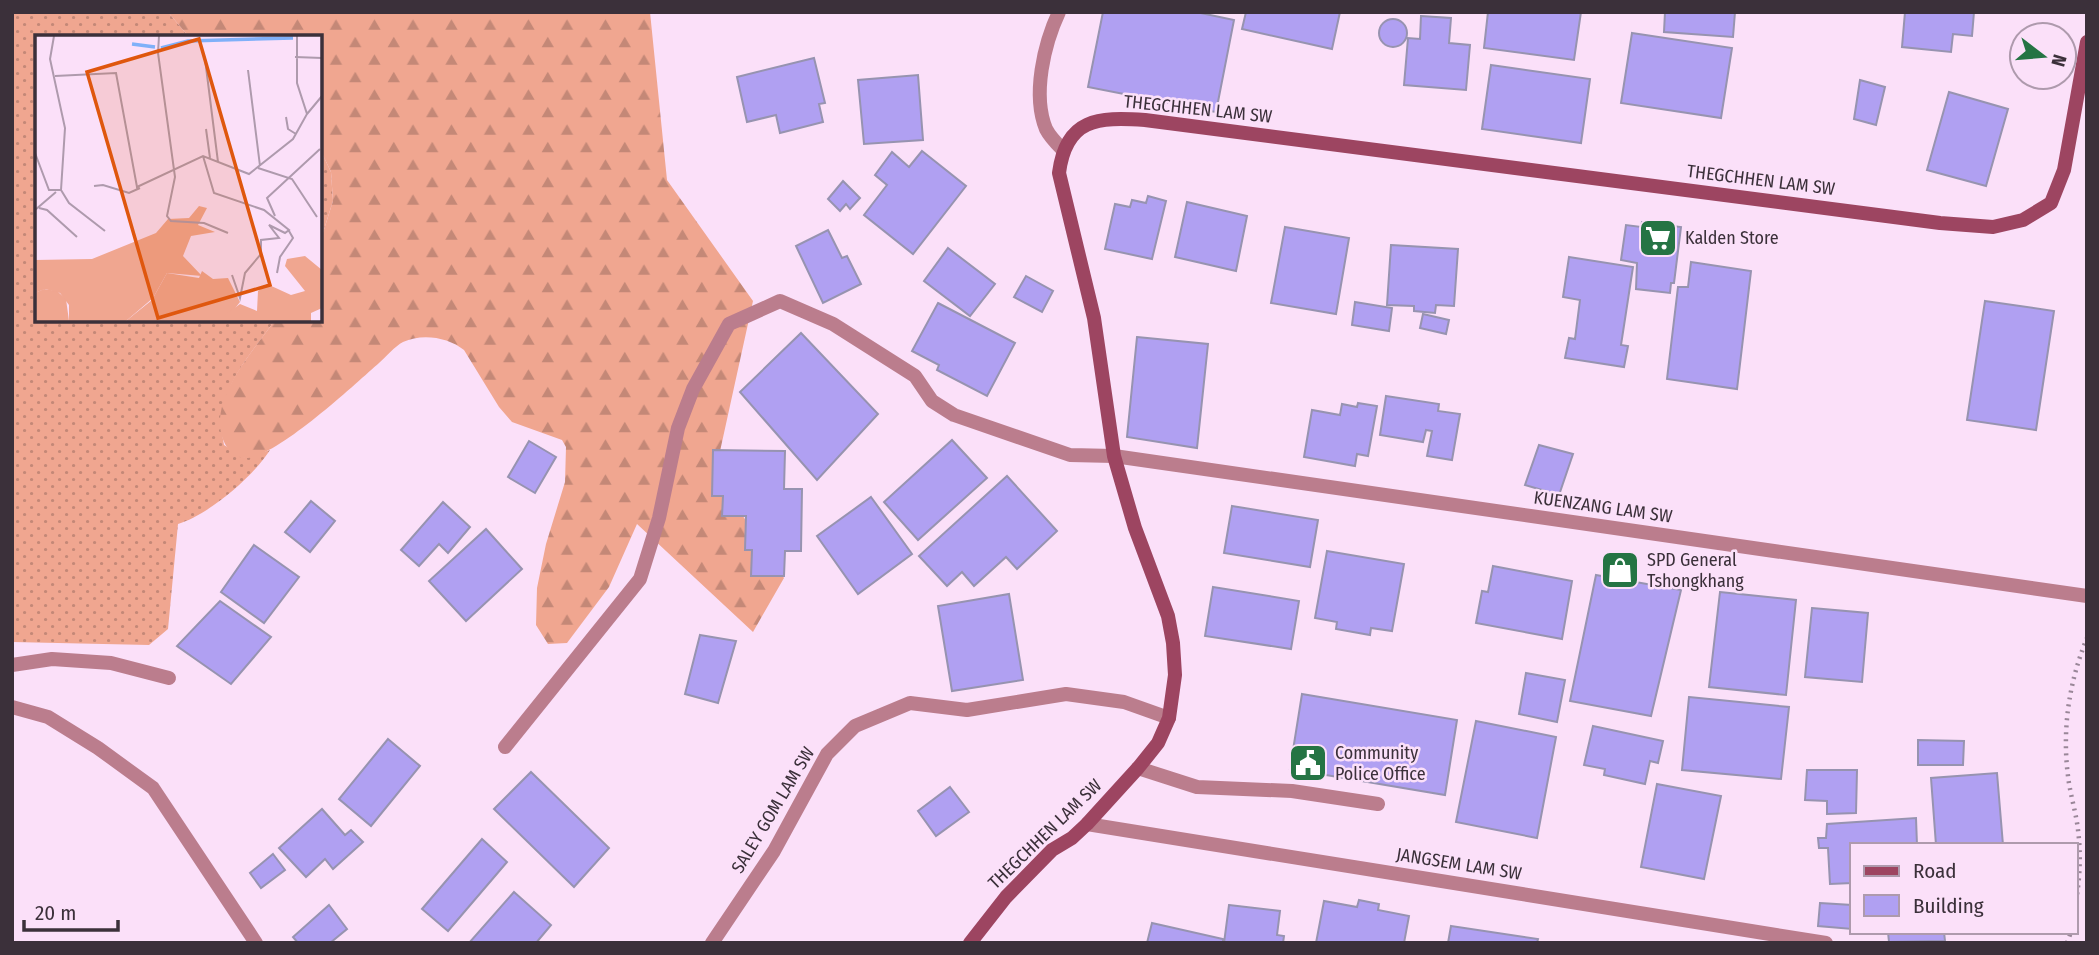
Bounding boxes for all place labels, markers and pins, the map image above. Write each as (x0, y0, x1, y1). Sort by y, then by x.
supermarket icon: Kalden Store (1637, 217, 1679, 259)
place label: Kalden Store (1685, 227, 1779, 249)
shop icon: SPD General Tshongkhang (1599, 549, 1641, 591)
place label: SPD General Tshongkhang (1647, 549, 1744, 592)
public building icon: Community Police Office (1287, 742, 1329, 784)
place label: Community Police Office (1335, 742, 1426, 785)

